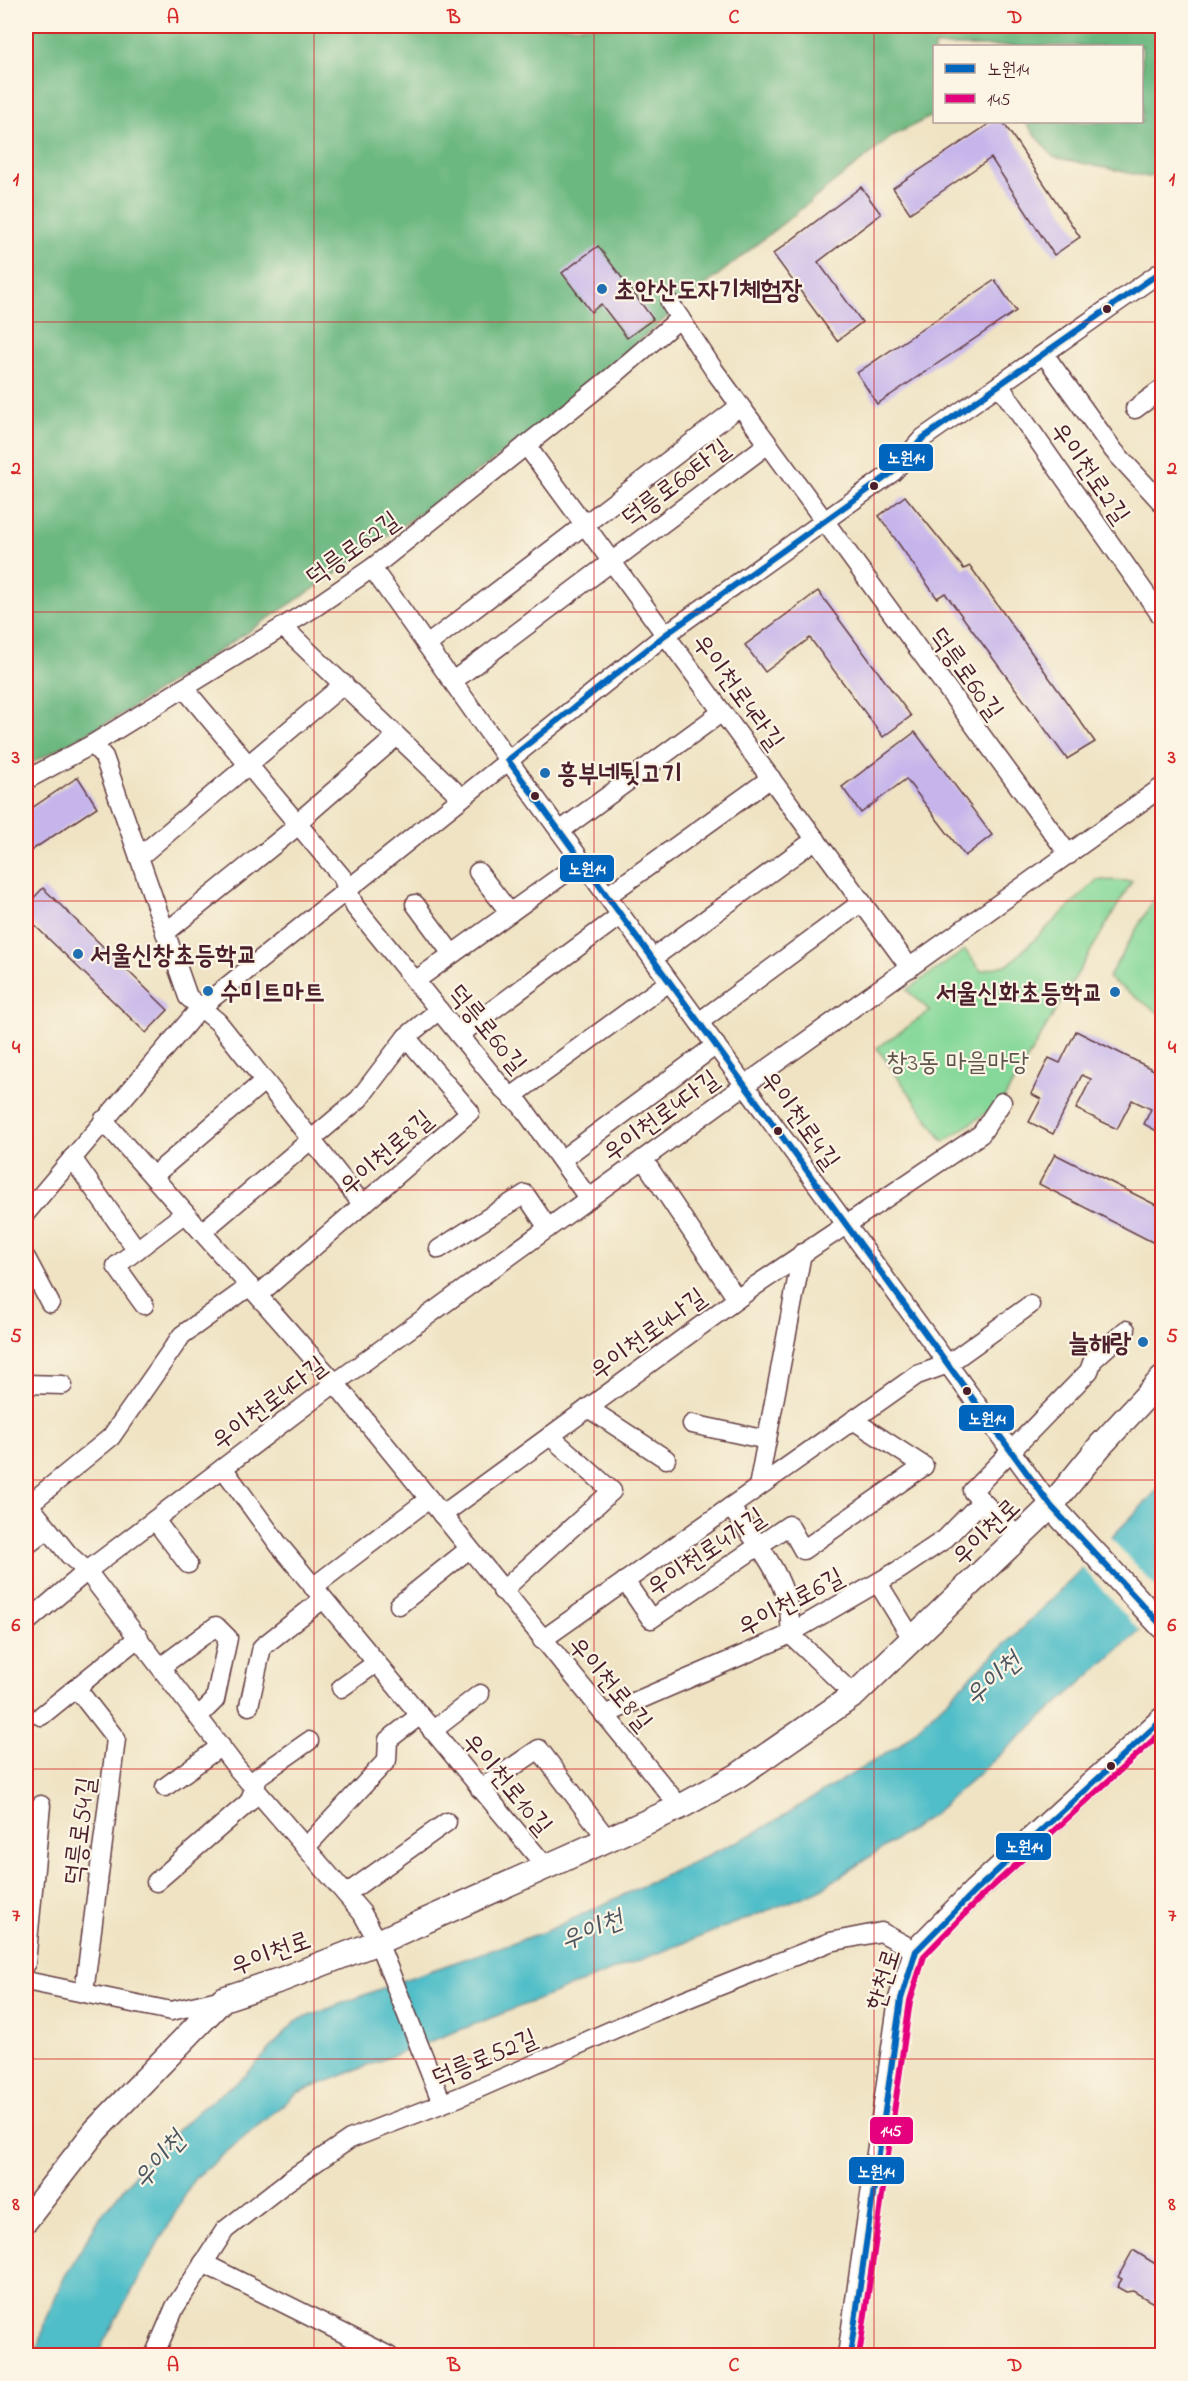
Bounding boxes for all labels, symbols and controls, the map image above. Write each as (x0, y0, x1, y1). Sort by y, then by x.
text: A (167, 4, 179, 33)
text: B (446, 4, 461, 33)
text: C (729, 4, 740, 33)
text: D (1007, 4, 1022, 33)
legend (933, 45, 1143, 123)
text: 노원14 (987, 58, 1030, 84)
text: 145 (987, 88, 1010, 114)
text: 1 (13, 166, 20, 195)
text: 1 (1169, 166, 1176, 195)
place label: 초안산도자기체험장 (614, 273, 802, 311)
marker: 초안산도자기체험장 (595, 282, 609, 296)
unlabelled marker (1101, 303, 1113, 315)
street label: 우이천로2길 (1039, 415, 1138, 533)
street label: 덕릉로60타길 (615, 431, 739, 538)
line badge: 노원14 (878, 443, 934, 472)
text: 노원14 (887, 447, 925, 471)
text: 2 (10, 455, 21, 484)
text: 2 (1166, 455, 1177, 484)
unlabelled marker (868, 480, 880, 492)
street label: 덕릉로62길 (299, 503, 409, 598)
street label: 덕릉로60길 (918, 621, 1011, 729)
street label: 우이천로4라길 (681, 626, 792, 759)
text: 3 (11, 744, 20, 773)
text: 3 (1167, 744, 1176, 773)
place label: 흥부네뒷고기 (557, 757, 683, 795)
marker: 흥부네뒷고기 (538, 766, 552, 780)
unlabelled marker (529, 790, 541, 802)
line badge: 노원14 (559, 854, 615, 883)
text: 노원14 (568, 858, 606, 882)
place label: 서울신창초등학교 (90, 938, 257, 976)
marker: 서울신창초등학교 (71, 947, 85, 961)
place label: 수미트마트 (220, 975, 325, 1013)
place label: 서울신화초등학교 (936, 976, 1103, 1014)
street label: 덕릉로60길 (437, 977, 534, 1083)
marker: 수미트마트 (201, 984, 215, 998)
marker: 서울신화초등학교 (1108, 985, 1122, 999)
text: 4 (12, 1034, 21, 1063)
text: 4 (1168, 1034, 1177, 1063)
park label: 창3동 마을마당 (887, 1045, 1029, 1083)
street label: 우이천로4다길 (595, 1062, 728, 1173)
street label: 우이천로4길 (749, 1063, 848, 1179)
street label: 우이천로8길 (331, 1102, 443, 1206)
unlabelled marker (772, 1125, 784, 1137)
street label: 우이천로4나길 (582, 1280, 715, 1391)
text: 5 (10, 1323, 22, 1352)
text: 5 (1166, 1323, 1178, 1352)
place label: 늘해랑 (1068, 1326, 1132, 1364)
marker: 늘해랑 (1136, 1335, 1150, 1349)
street label: 우이천로4다길 (204, 1348, 336, 1461)
unlabelled marker (961, 1385, 973, 1397)
line badge: 노원14 (958, 1404, 1015, 1432)
text: 노원14 (968, 1408, 1006, 1432)
street label: 우이천로 (944, 1490, 1030, 1576)
street label: 우이천로4가길 (640, 1500, 774, 1607)
street label: 우이천로6길 (731, 1560, 852, 1648)
text: 6 (12, 1612, 21, 1641)
text: 6 (1168, 1612, 1177, 1641)
street label: 우이천로8길 (557, 1629, 660, 1741)
water label: 우이천 (956, 1642, 1033, 1716)
street label: 우이천로10길 (451, 1725, 560, 1845)
unlabelled marker (1105, 1760, 1117, 1772)
street label: 덕릉로54길 (56, 1775, 108, 1888)
line badge: 노원14 (995, 1832, 1052, 1861)
text: 노원14 (1005, 1836, 1043, 1860)
water label: 우이천 (554, 1900, 632, 1962)
text: 7 (12, 1902, 21, 1931)
text: 7 (1168, 1902, 1177, 1931)
street label: 우이천로 (225, 1923, 317, 1987)
street label: 한천로 (858, 1944, 912, 2015)
street label: 덕릉로52길 (426, 2020, 544, 2099)
line badge: 145 (869, 2116, 914, 2145)
text: 145 (881, 2120, 902, 2144)
water label: 우이천 (124, 2122, 197, 2198)
line badge: 노원14 (848, 2156, 905, 2185)
text: 노원14 (857, 2161, 895, 2185)
text: 8 (11, 2191, 20, 2220)
text: 8 (1167, 2191, 1176, 2220)
text: A (167, 2352, 179, 2381)
text: B (446, 2352, 461, 2381)
text: C (729, 2352, 740, 2381)
text: D (1007, 2352, 1022, 2381)

